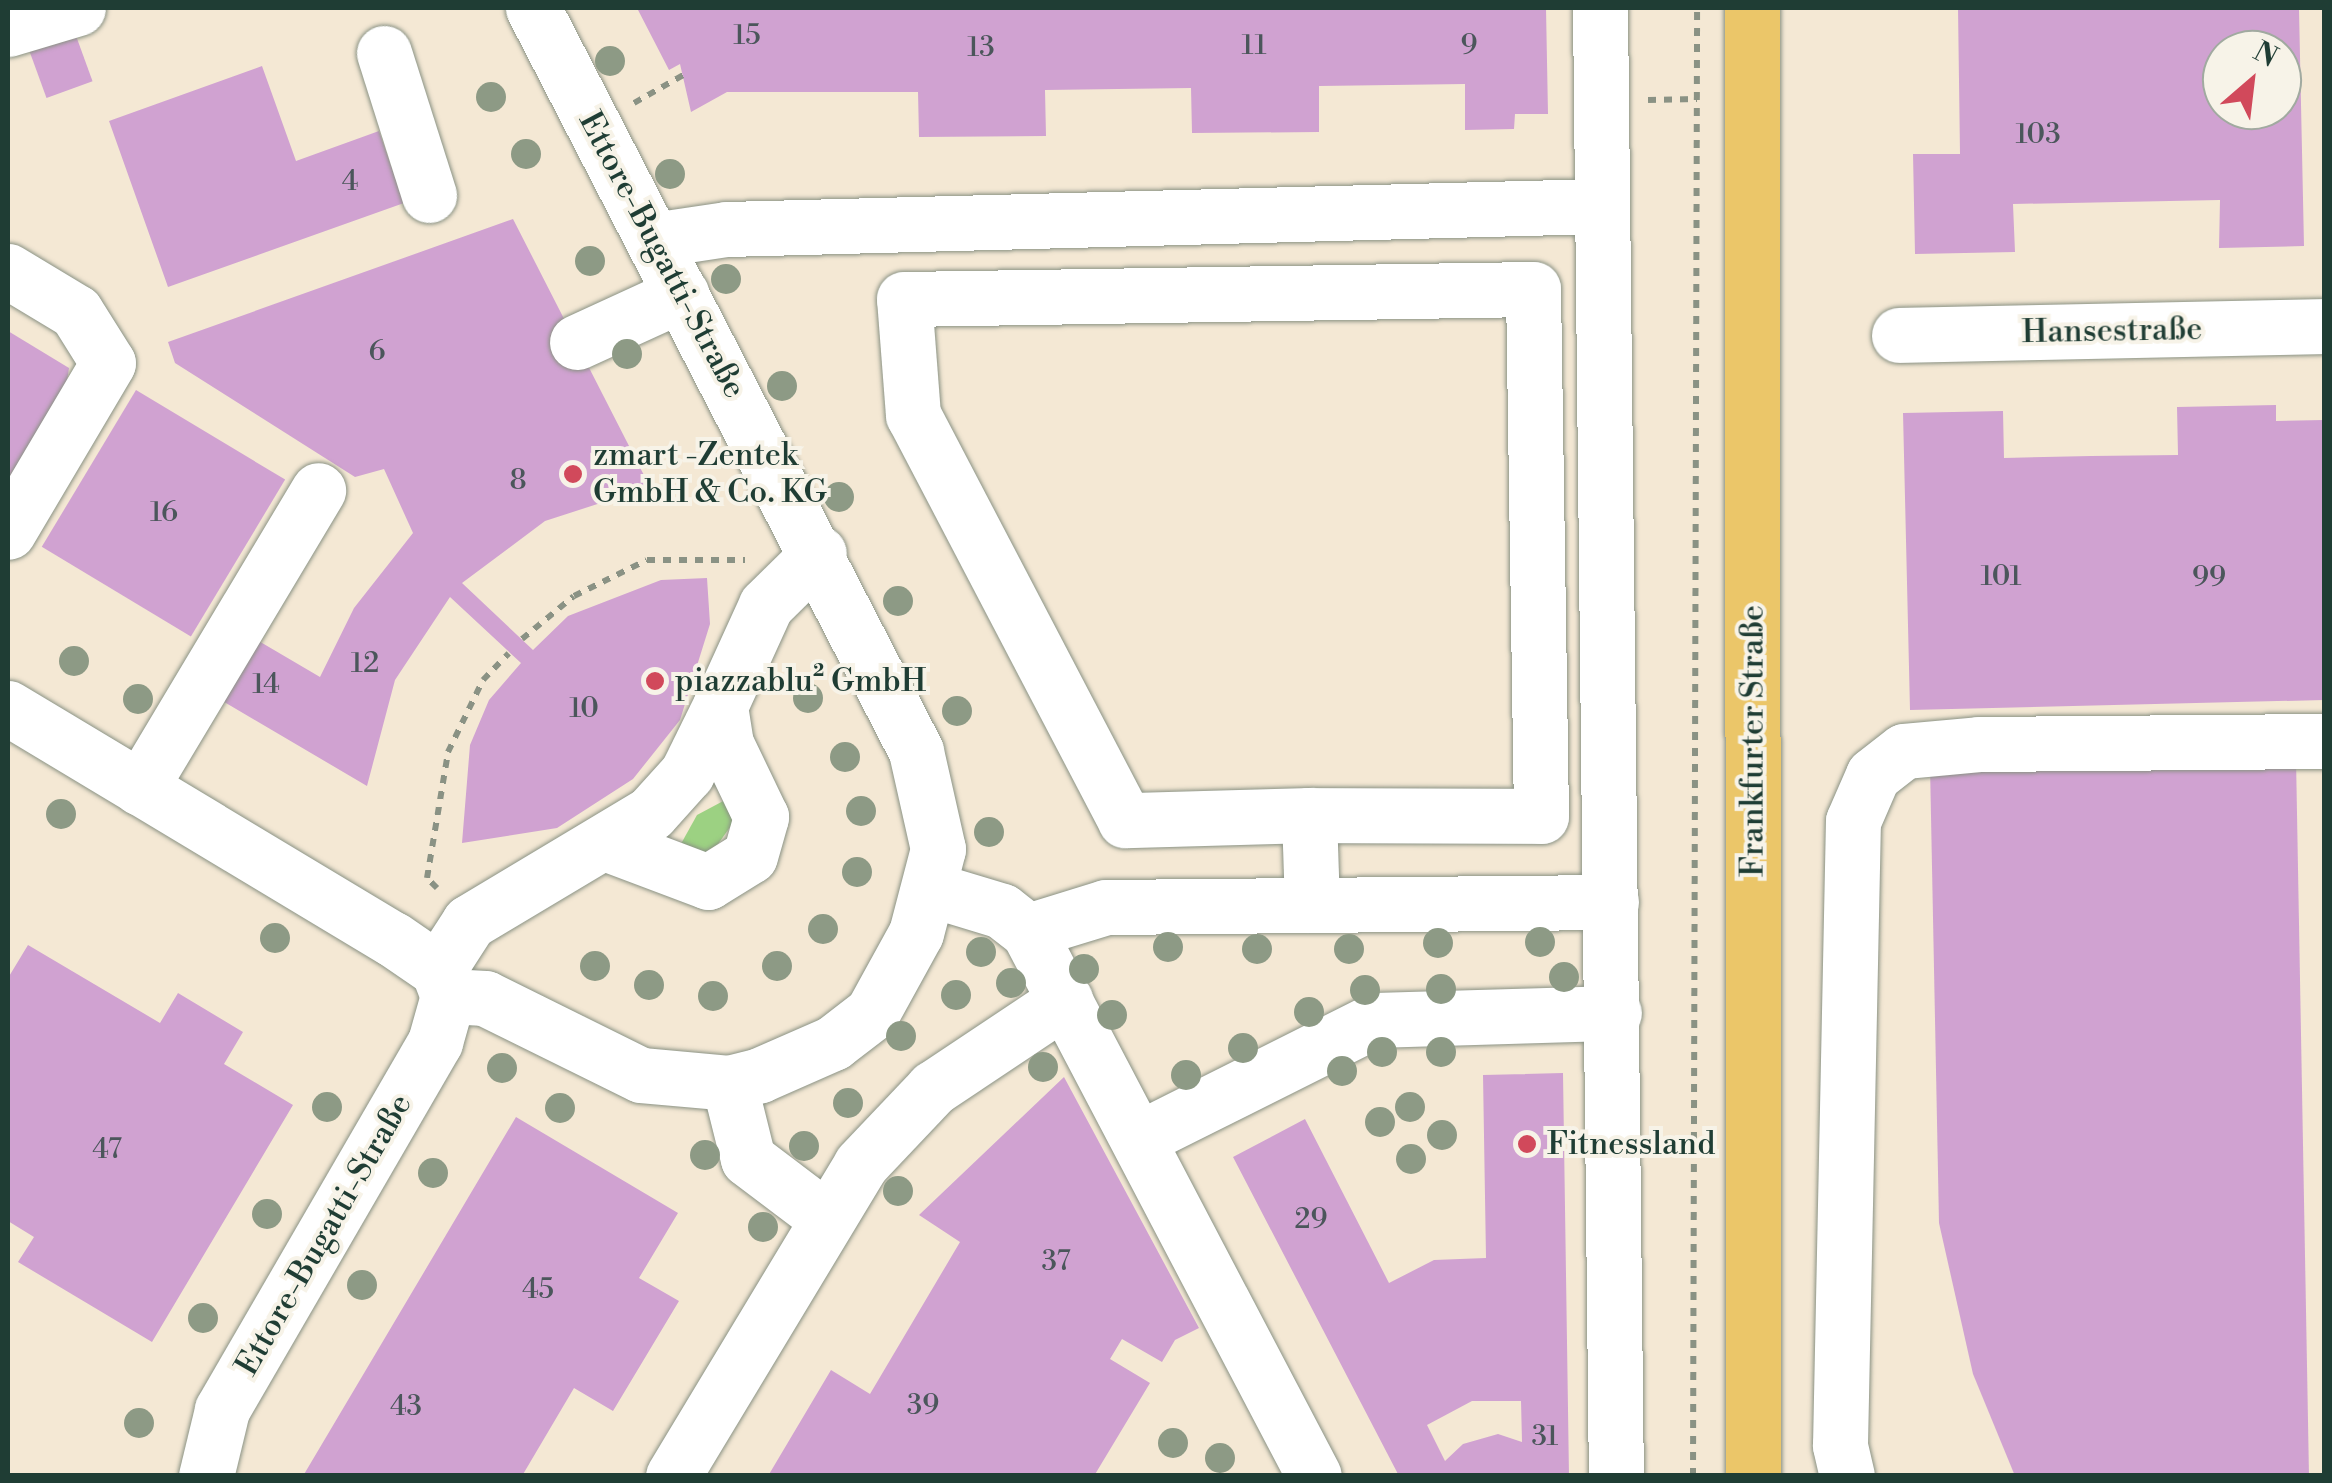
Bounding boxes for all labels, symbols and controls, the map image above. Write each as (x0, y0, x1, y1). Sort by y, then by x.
house number: 15 (733, 19, 761, 53)
house number: 11 (1241, 29, 1267, 63)
house number: 9 (1461, 29, 1477, 63)
north arrow (2202, 30, 2302, 130)
house number: 13 (967, 31, 995, 65)
text: N (2247, 34, 2283, 75)
street label: Ettore-Bugatti-Straße (570, 105, 754, 405)
house number: 103 (2015, 118, 2061, 152)
house number: 4 (342, 165, 358, 199)
street label: Hansestraße (2021, 310, 2203, 352)
house number: 6 (369, 335, 385, 369)
place label: zmart -Zentek GmbH & Co. KG (593, 437, 827, 512)
marker: zmart -Zentek GmbH & Co. KG (562, 463, 584, 485)
house number: 8 (509, 464, 527, 498)
house number: 16 (150, 496, 178, 530)
house number: 101 (1981, 560, 2021, 594)
house number: 99 (2192, 561, 2226, 595)
street label: Frankfurter Straße (1734, 605, 1772, 877)
house number: 12 (351, 647, 379, 681)
place label: piazzablu² GmbH (675, 662, 926, 700)
house number: 14 (252, 668, 280, 702)
marker: piazzablu² GmbH (644, 670, 666, 692)
house number: 10 (569, 692, 599, 726)
street label: Ettore-Bugatti-Straße (228, 1087, 420, 1383)
place label: Fitnessland (1547, 1125, 1715, 1163)
house number: 47 (92, 1133, 122, 1167)
marker: Fitnessland (1516, 1133, 1538, 1155)
house number: 29 (1295, 1203, 1327, 1237)
house number: 37 (1041, 1245, 1071, 1279)
house number: 45 (522, 1273, 554, 1307)
house number: 39 (907, 1389, 939, 1423)
house number: 43 (390, 1390, 422, 1424)
house number: 31 (1532, 1420, 1558, 1454)

